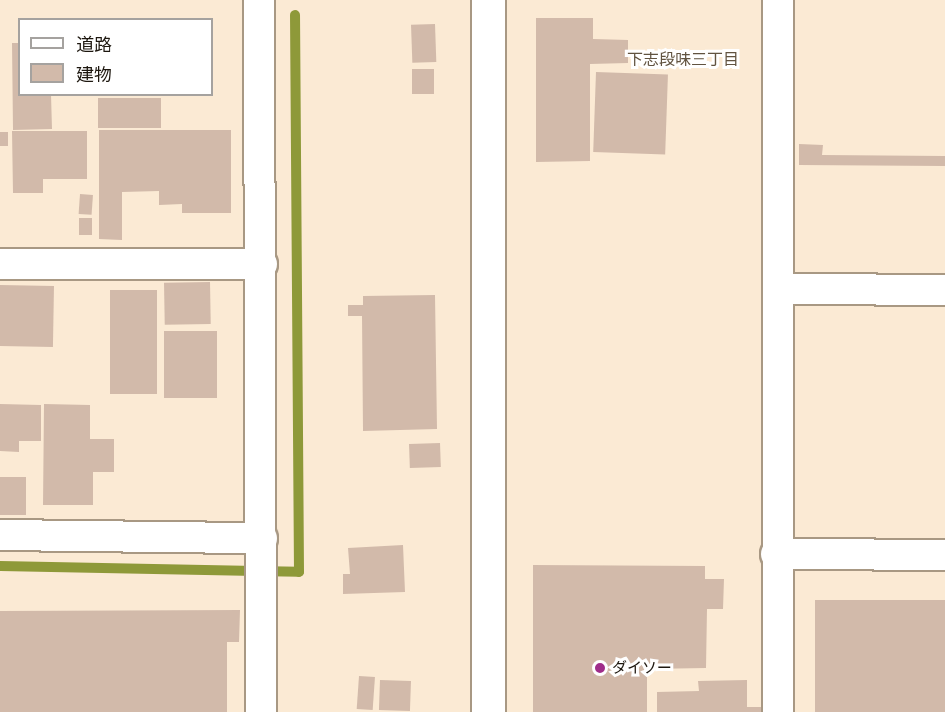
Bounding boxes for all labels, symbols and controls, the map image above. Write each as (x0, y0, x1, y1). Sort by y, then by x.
legend (18, 18, 213, 96)
text: 道路 (76, 34, 112, 54)
district label: 下志段味三丁目 (627, 49, 739, 69)
text: 建物 (76, 64, 112, 84)
place label: ダイソー (612, 659, 672, 677)
marker: ダイソー (593, 661, 607, 675)

